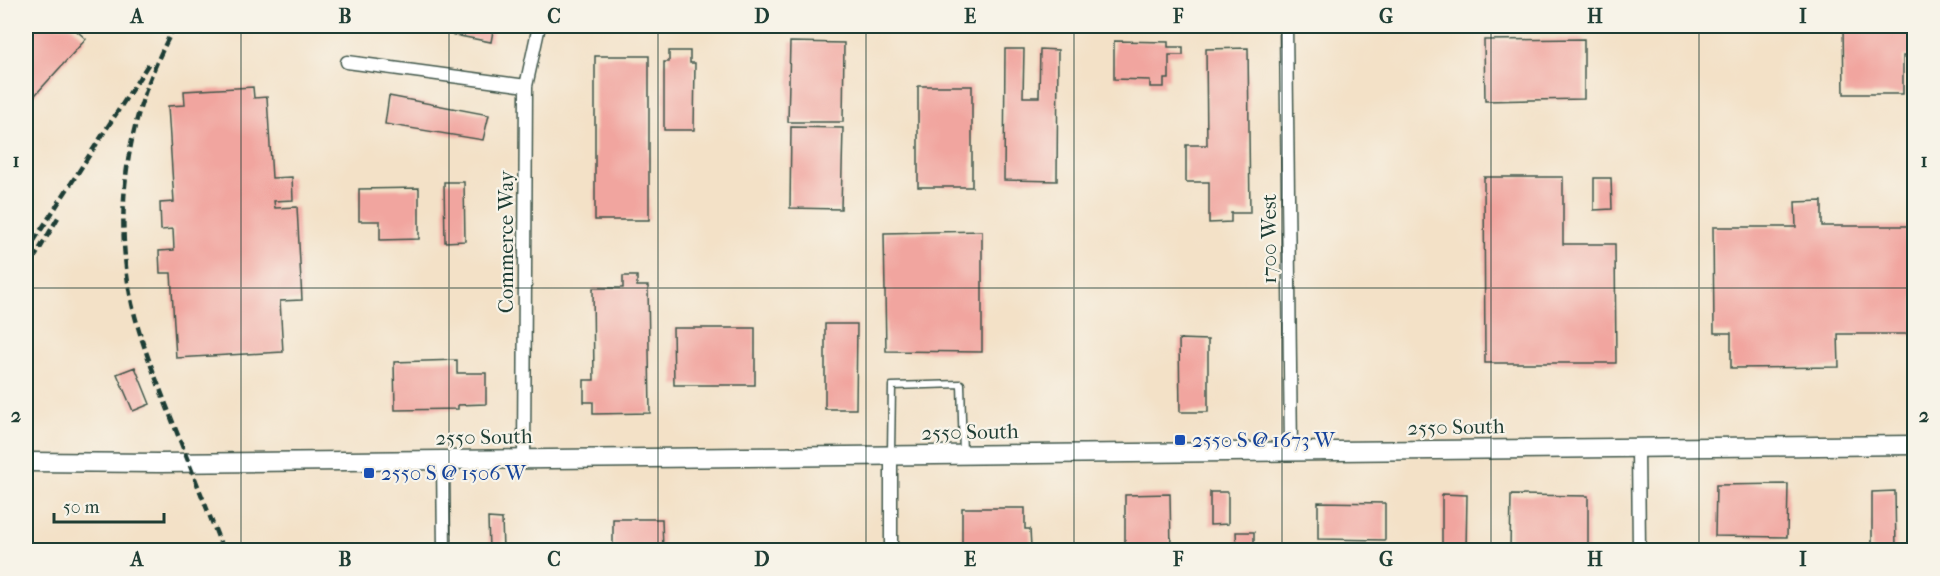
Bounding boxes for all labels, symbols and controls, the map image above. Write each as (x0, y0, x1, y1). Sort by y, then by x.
text: A (129, 5, 145, 28)
text: B (338, 5, 352, 28)
text: C (547, 5, 561, 28)
text: D (754, 5, 770, 28)
text: E (964, 5, 976, 28)
text: F (1172, 5, 1184, 28)
text: G (1379, 5, 1393, 28)
text: H (1587, 5, 1603, 28)
text: I (1799, 5, 1807, 28)
text: 1 (12, 149, 20, 172)
text: 1 (1920, 149, 1928, 172)
street label: Commerce Way (494, 170, 518, 313)
street label: 1700 West (1257, 193, 1281, 284)
text: 2 (11, 404, 21, 427)
text: 2 (1919, 404, 1929, 427)
street label: 2550 South (1407, 414, 1505, 440)
street label: 2550 South (921, 419, 1019, 445)
street label: 2550 South (435, 424, 533, 450)
place label: 2550 S @ 1673 W (1192, 428, 1336, 452)
marker: 2550 S @ 1673 W (1173, 433, 1187, 447)
place label: 2550 S @ 1506 W (381, 461, 527, 485)
marker: 2550 S @ 1506 W (362, 466, 376, 480)
scale bar (54, 486, 164, 524)
text: 50 m (63, 497, 100, 518)
text: A (129, 548, 145, 571)
text: B (338, 548, 352, 571)
text: C (547, 548, 561, 571)
text: D (754, 548, 770, 571)
text: E (964, 548, 976, 571)
text: F (1172, 548, 1184, 571)
text: G (1379, 548, 1393, 571)
text: H (1587, 548, 1603, 571)
text: I (1799, 548, 1807, 571)

